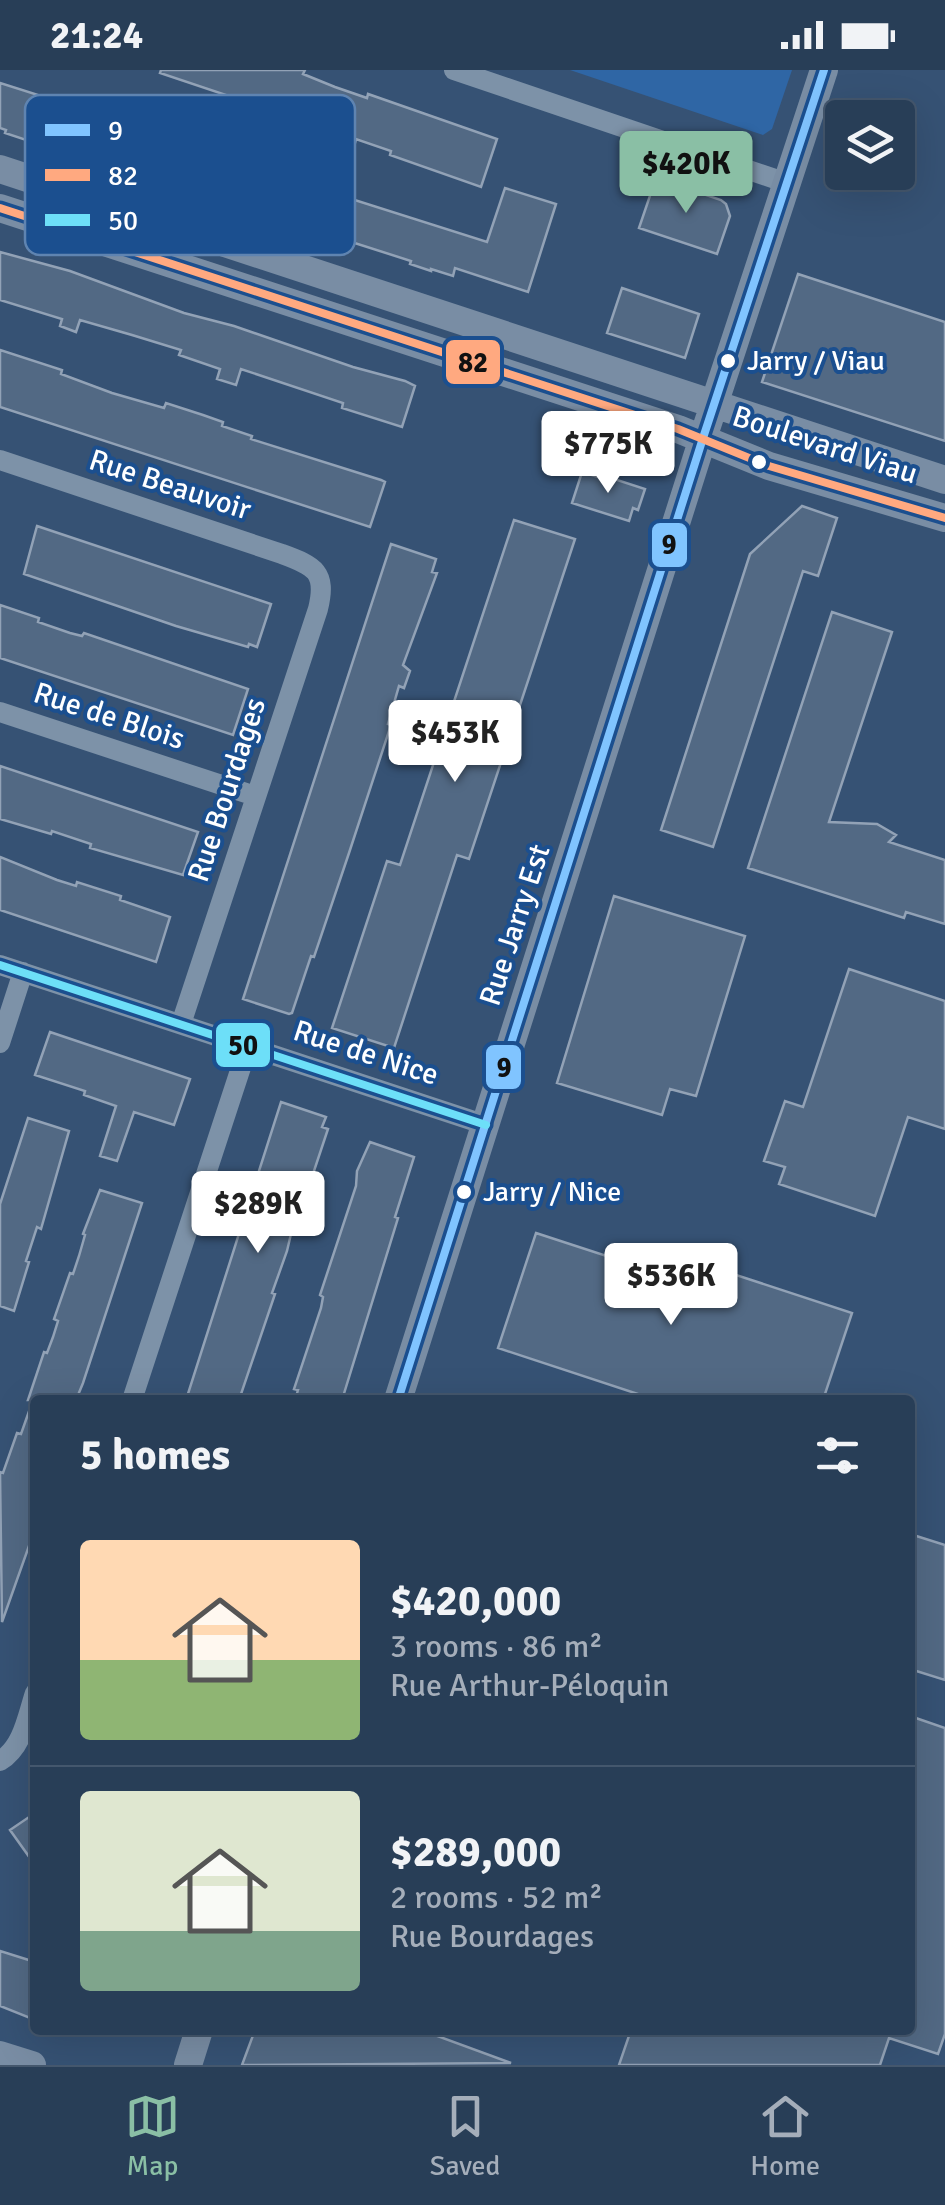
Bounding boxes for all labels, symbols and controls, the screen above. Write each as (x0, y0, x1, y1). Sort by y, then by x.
text: 21:24 (50, 12, 143, 59)
legend (25, 95, 355, 255)
map controls (825, 100, 915, 190)
button: layers (825, 100, 915, 190)
text: 9 (108, 114, 123, 148)
pin: $420K (616, 131, 756, 216)
text: $420K (642, 144, 730, 183)
text: 82 (108, 159, 138, 193)
text: 50 (108, 204, 138, 238)
line badge: 82 (444, 338, 502, 386)
place label: Jarry / Viau (747, 344, 885, 378)
text: 82 (458, 346, 488, 380)
marker: Jarry / Viau (718, 351, 738, 371)
street label: Boulevard Viau (728, 398, 922, 492)
pin: $775K (538, 411, 678, 496)
text: $775K (564, 424, 652, 463)
street label: Rue Beauvoir (84, 441, 256, 529)
unlabelled marker (749, 452, 769, 472)
line badge: 9 (650, 521, 689, 569)
text: 9 (661, 528, 677, 562)
street label: Rue de Blois (29, 674, 189, 758)
street label: Rue Bourdages (180, 693, 274, 887)
pin: $453K (385, 700, 525, 785)
text: $453K (411, 713, 499, 752)
street label: Rue Jarry Est (472, 840, 558, 1010)
street label: Rue de Nice (289, 1012, 443, 1094)
line badge: 50 (214, 1021, 272, 1069)
text: 50 (228, 1029, 258, 1063)
line badge: 9 (484, 1043, 523, 1091)
text: 9 (496, 1051, 512, 1085)
pin: $289K (188, 1171, 328, 1256)
place label: Jarry / Nice (483, 1175, 621, 1209)
marker: Jarry / Nice (454, 1182, 474, 1202)
text: $289K (214, 1184, 302, 1223)
pin: $536K (601, 1243, 741, 1328)
text: $536K (627, 1256, 715, 1295)
icon: filters (810, 1428, 865, 1483)
text: 5 homes (80, 1430, 230, 1481)
text: $420,000 (390, 1576, 561, 1627)
icon: home (160, 1580, 280, 1700)
text: 3 rooms · 86 m² (390, 1627, 603, 1666)
text: Rue Arthur-Péloquin (390, 1666, 670, 1705)
text: $289,000 (390, 1827, 561, 1878)
icon: home (160, 1831, 280, 1951)
text: 2 rooms · 52 m² (390, 1878, 603, 1917)
text: Rue Bourdages (390, 1917, 594, 1956)
tab: Map (125, 2089, 180, 2183)
tab: Saved (430, 2089, 500, 2183)
tab: Home (750, 2089, 820, 2183)

